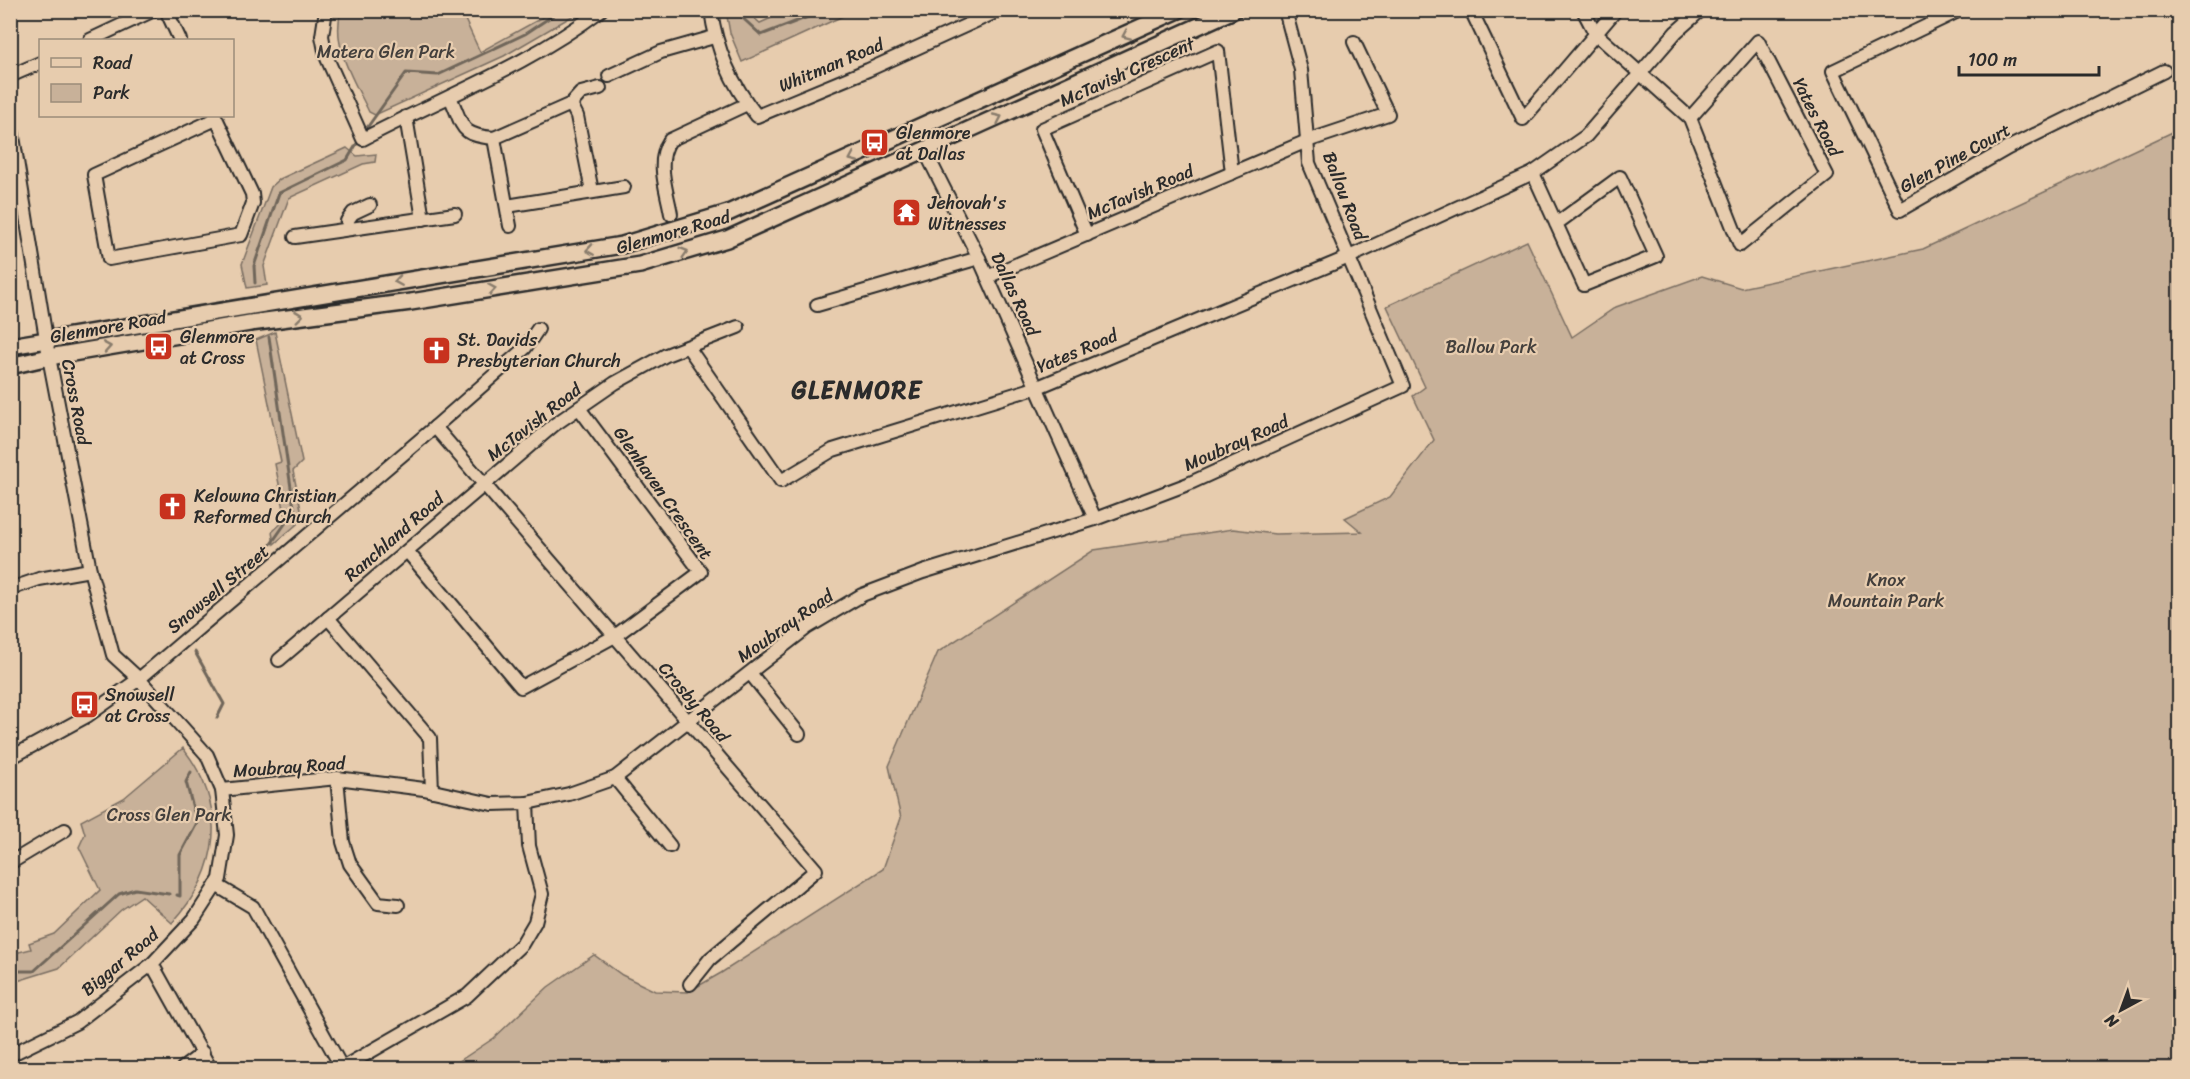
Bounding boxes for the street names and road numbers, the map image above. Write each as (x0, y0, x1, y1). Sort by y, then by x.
street label: Whitman Road (773, 28, 890, 102)
street label: McTavish Crescent (1054, 28, 1201, 116)
street label: Yates Road (1783, 72, 1851, 164)
street label: Glen Pine Court (1893, 114, 2017, 202)
street label: Ballou Road (1313, 147, 1377, 246)
street label: McTavish Road (1081, 154, 1200, 229)
street label: Glenmore Road (612, 200, 735, 264)
street label: Dallas Road (982, 247, 1049, 343)
street label: Glenmore Road (47, 301, 170, 353)
street label: Yates Road (1031, 319, 1124, 382)
street label: Cross Road (52, 356, 100, 449)
street label: McTavish Road (479, 373, 590, 470)
street label: Moubray Road (1178, 405, 1295, 480)
street label: Glenhaven Crescent (605, 419, 721, 567)
street label: Ranchland Road (337, 483, 453, 590)
street label: Snowsell Street (159, 536, 277, 642)
street label: Moubray Road (730, 580, 841, 671)
street label: Crosby Road (650, 654, 739, 751)
street label: Moubray Road (232, 747, 348, 787)
street label: Biggar Road (74, 919, 167, 1004)

